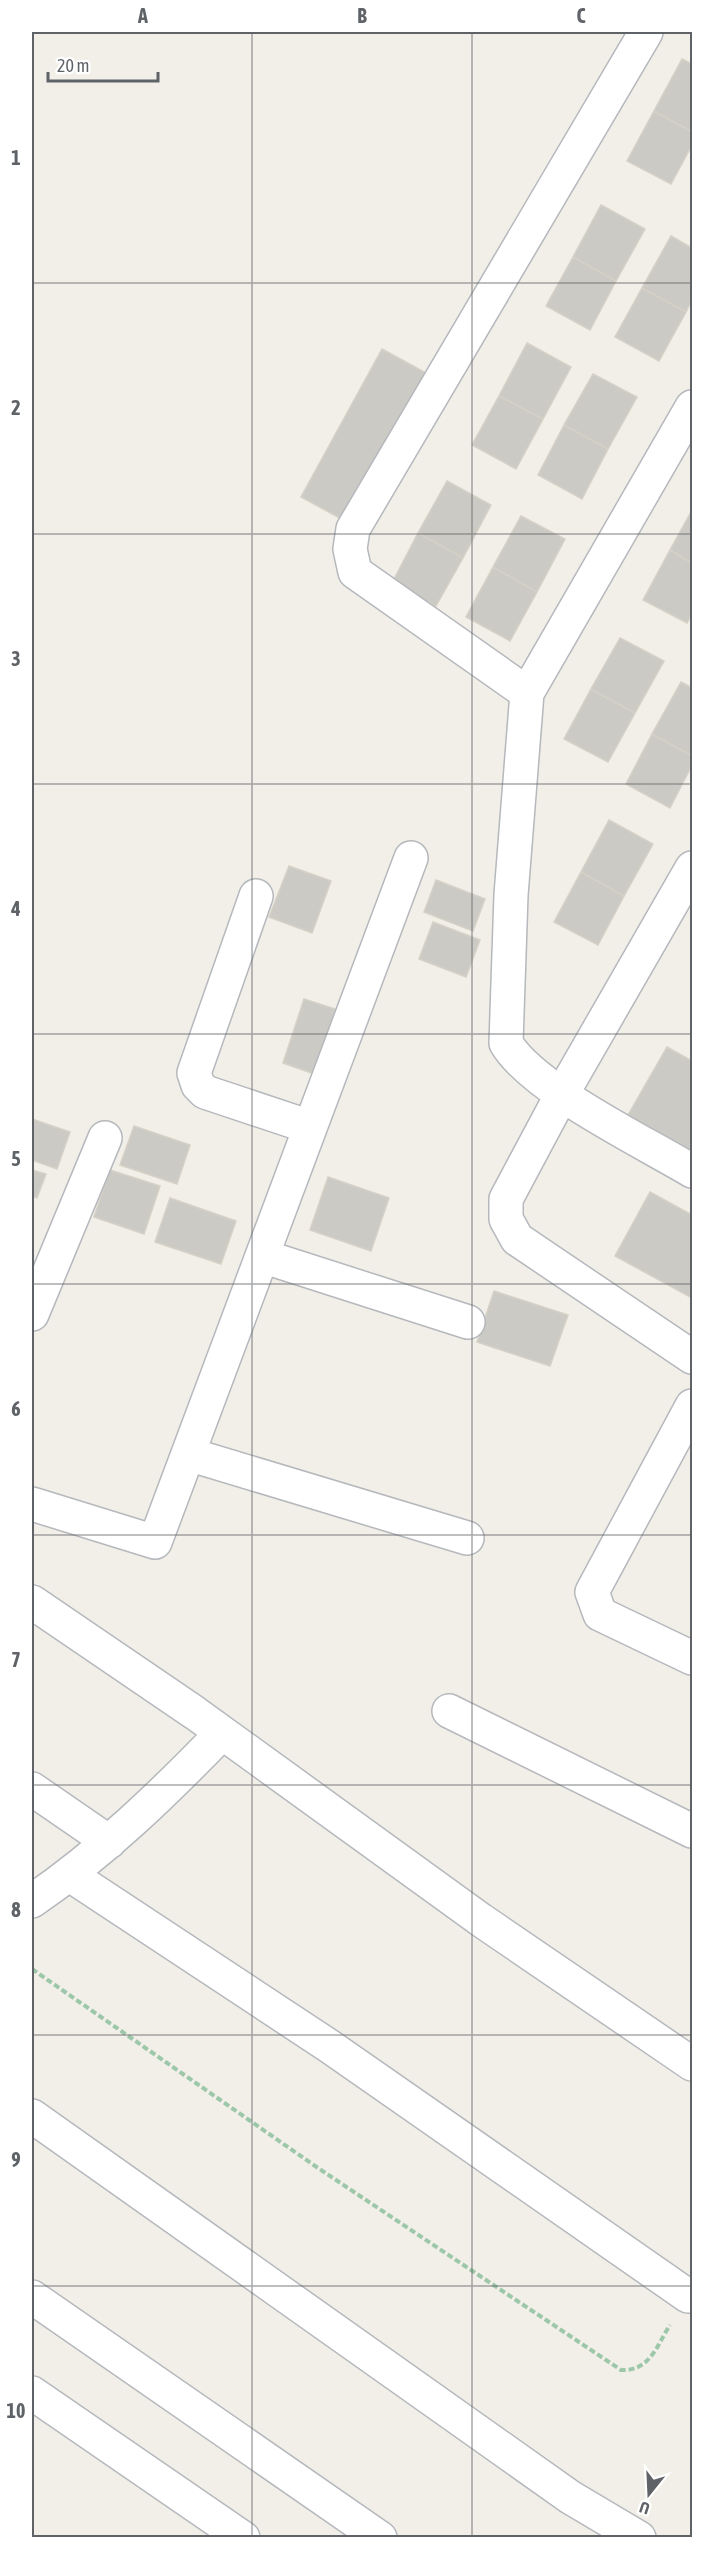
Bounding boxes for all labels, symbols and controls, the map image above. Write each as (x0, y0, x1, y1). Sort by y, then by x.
text: A (137, 4, 148, 27)
text: B (357, 4, 367, 27)
text: C (577, 4, 586, 27)
scale bar (48, 45, 158, 83)
text: 20 m (57, 55, 89, 76)
text: 1 (11, 146, 21, 169)
text: 2 (11, 396, 21, 419)
text: 3 (11, 647, 21, 670)
text: 4 (10, 897, 21, 920)
text: 5 (11, 1147, 21, 1170)
text: 6 (11, 1397, 21, 1420)
text: 7 (11, 1648, 21, 1671)
text: 8 (11, 1898, 21, 1921)
text: 9 (11, 2148, 21, 2171)
text: 10 (7, 2399, 25, 2422)
north arrow (619, 2464, 679, 2524)
text: U (637, 2498, 652, 2518)

